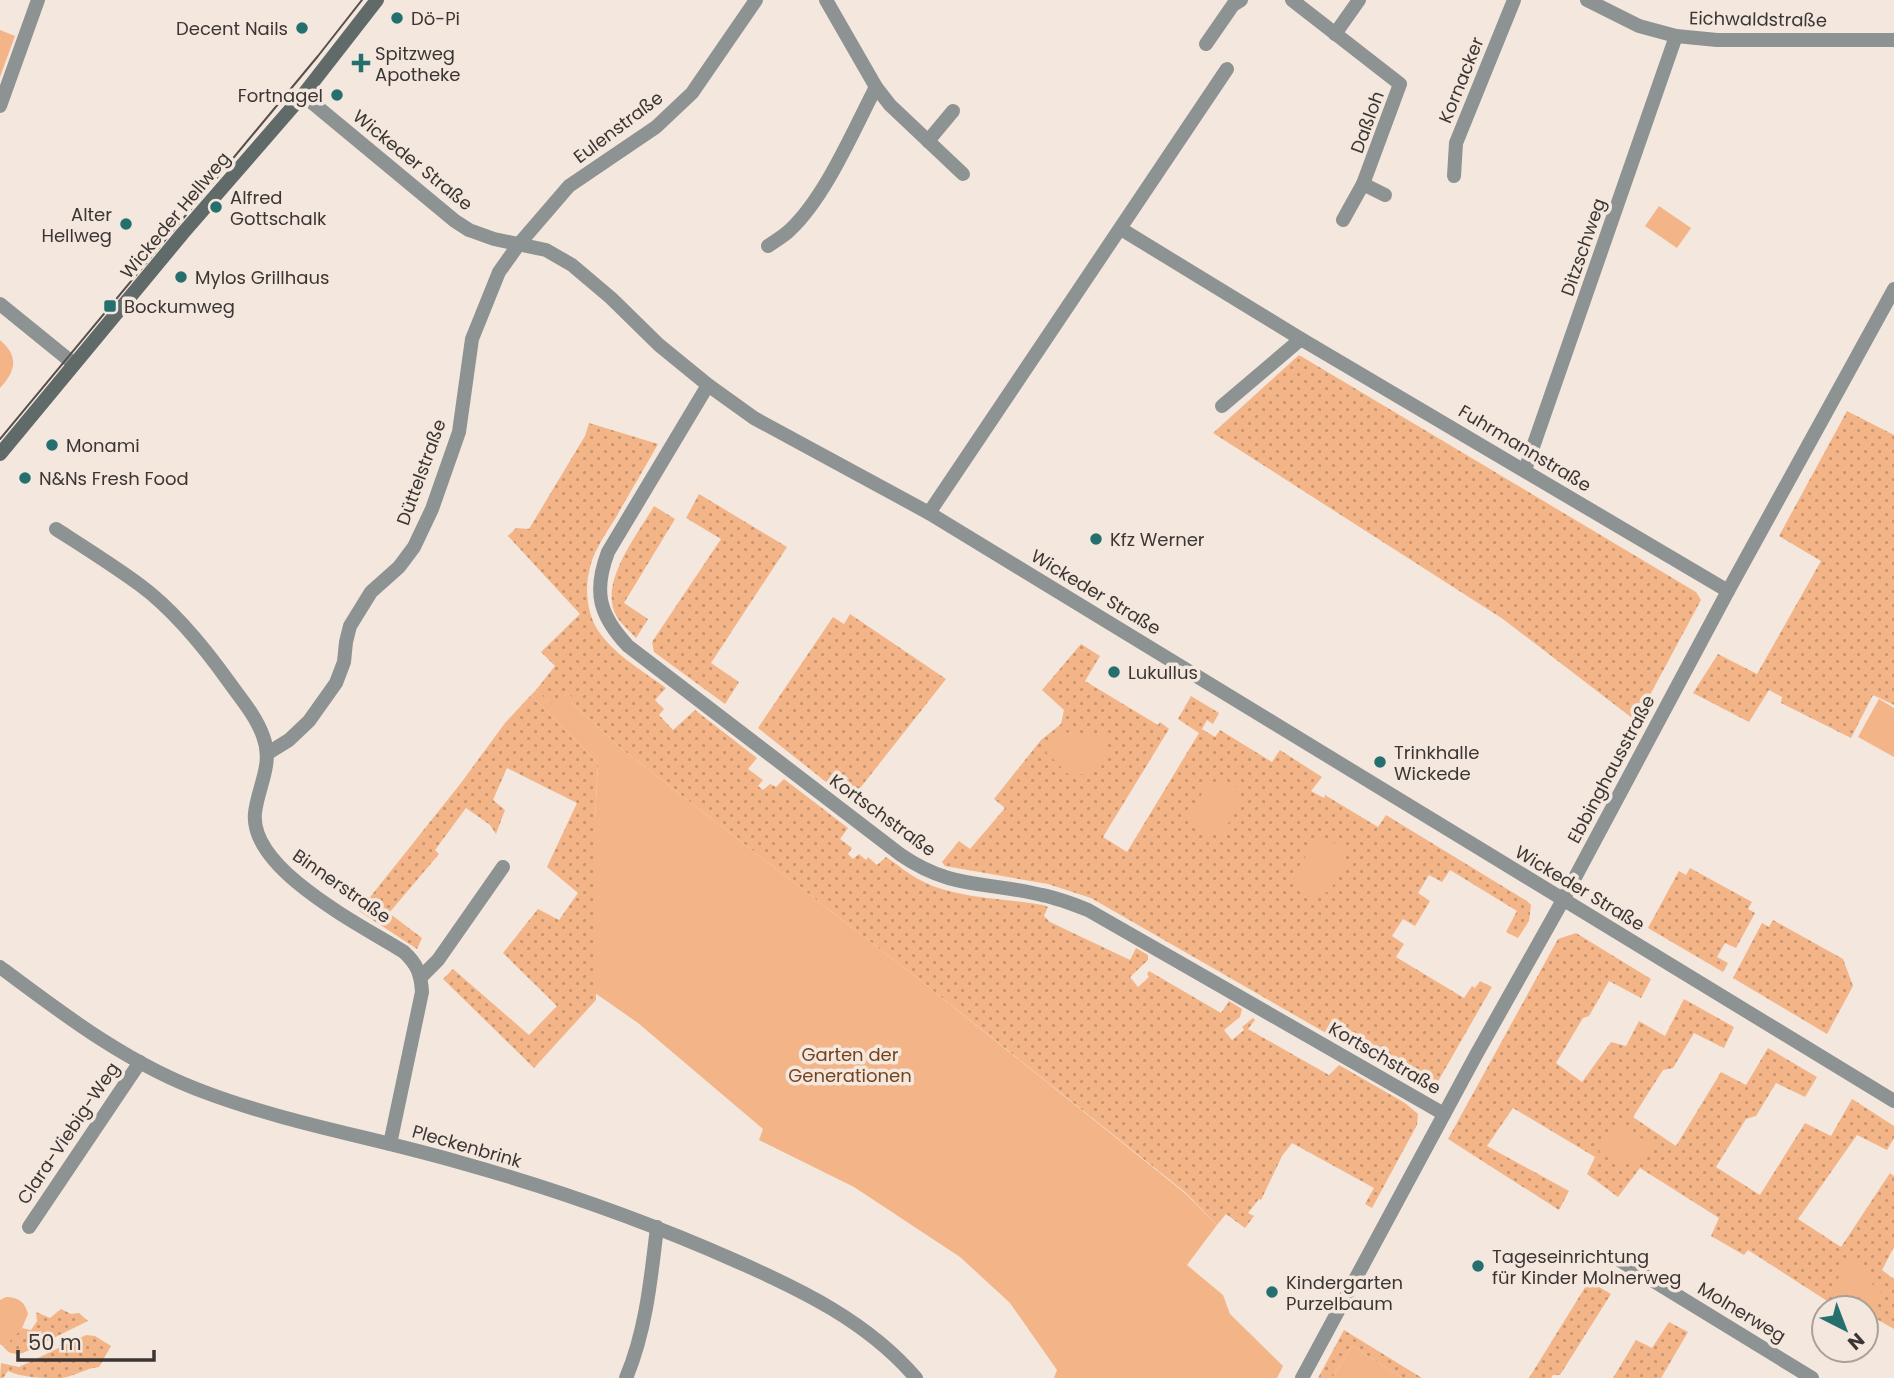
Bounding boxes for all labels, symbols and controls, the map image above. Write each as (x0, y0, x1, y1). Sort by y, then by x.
street label: Eichwaldstraße (1689, 5, 1827, 33)
place label: Dö-Pi (411, 6, 460, 31)
marker: Dö-Pi (389, 10, 405, 26)
place label: Decent Nails (176, 16, 288, 41)
marker: Decent Nails (294, 20, 310, 36)
street label: Kornacker (1432, 33, 1490, 127)
place label: Spitzweg Apotheke (375, 41, 460, 87)
marker: Spitzweg Apotheke (353, 55, 369, 71)
place label: Fortnagel (238, 83, 323, 108)
street label: Eulenstraße (568, 85, 668, 169)
marker: Fortnagel (329, 87, 345, 103)
street label: Daßloh (1344, 87, 1390, 157)
street label: Wickeder Straße (348, 104, 478, 216)
street label: Wickeder Hellweg (114, 146, 236, 284)
place label: Alfred Gottschalk (230, 185, 327, 231)
street label: Ditzschweg (1555, 195, 1611, 299)
marker: Alfred Gottschalk (208, 199, 224, 215)
place label: Alter Hellweg (41, 202, 112, 248)
marker: Alter Hellweg (118, 216, 134, 232)
place label: Mylos Grillhaus (195, 265, 329, 290)
marker: Mylos Grillhaus (173, 269, 189, 285)
place label: Bockumweg (124, 294, 235, 319)
marker: Bockumweg (102, 298, 118, 314)
street label: Fuhrmannstraße (1454, 398, 1596, 498)
street label: Düttelstraße (390, 415, 452, 529)
place label: Monami (66, 433, 140, 458)
marker: Monami (44, 437, 60, 453)
place label: N&Ns Fresh Food (39, 466, 189, 491)
marker: N&Ns Fresh Food (17, 470, 33, 486)
place label: Kfz Werner (1110, 527, 1205, 552)
marker: Kfz Werner (1088, 531, 1104, 547)
street label: Wickeder Straße (1026, 543, 1166, 641)
place label: Lukullus (1128, 660, 1198, 685)
marker: Lukullus (1106, 664, 1122, 680)
street label: Ebbinghausstraße (1561, 690, 1661, 848)
place label: Trinkhalle Wickede (1394, 740, 1479, 786)
marker: Trinkhalle Wickede (1372, 754, 1388, 770)
street label: Kortschstraße (825, 768, 941, 862)
street label: Wickeder Straße (1510, 839, 1650, 937)
street label: Binnerstraße (288, 843, 396, 929)
street label: Kortschstraße (1324, 1016, 1446, 1100)
park label: Garten der Generationen (788, 1042, 912, 1088)
street label: Clara-Viebig-Weg (11, 1057, 125, 1209)
street label: Pleckenbrink (409, 1118, 525, 1174)
place label: Tageseinrichtung für Kinder Molnerweg (1492, 1244, 1681, 1290)
marker: Tageseinrichtung für Kinder Molnerweg (1470, 1258, 1486, 1274)
place label: Kindergarten Purzelbaum (1286, 1270, 1403, 1316)
street label: Molnerweg (1693, 1276, 1791, 1348)
marker: Kindergarten Purzelbaum (1264, 1284, 1280, 1300)
north arrow (1810, 1294, 1880, 1364)
scale bar (18, 1318, 154, 1362)
text: N (1842, 1326, 1870, 1356)
text: 50 m (28, 1328, 82, 1357)

